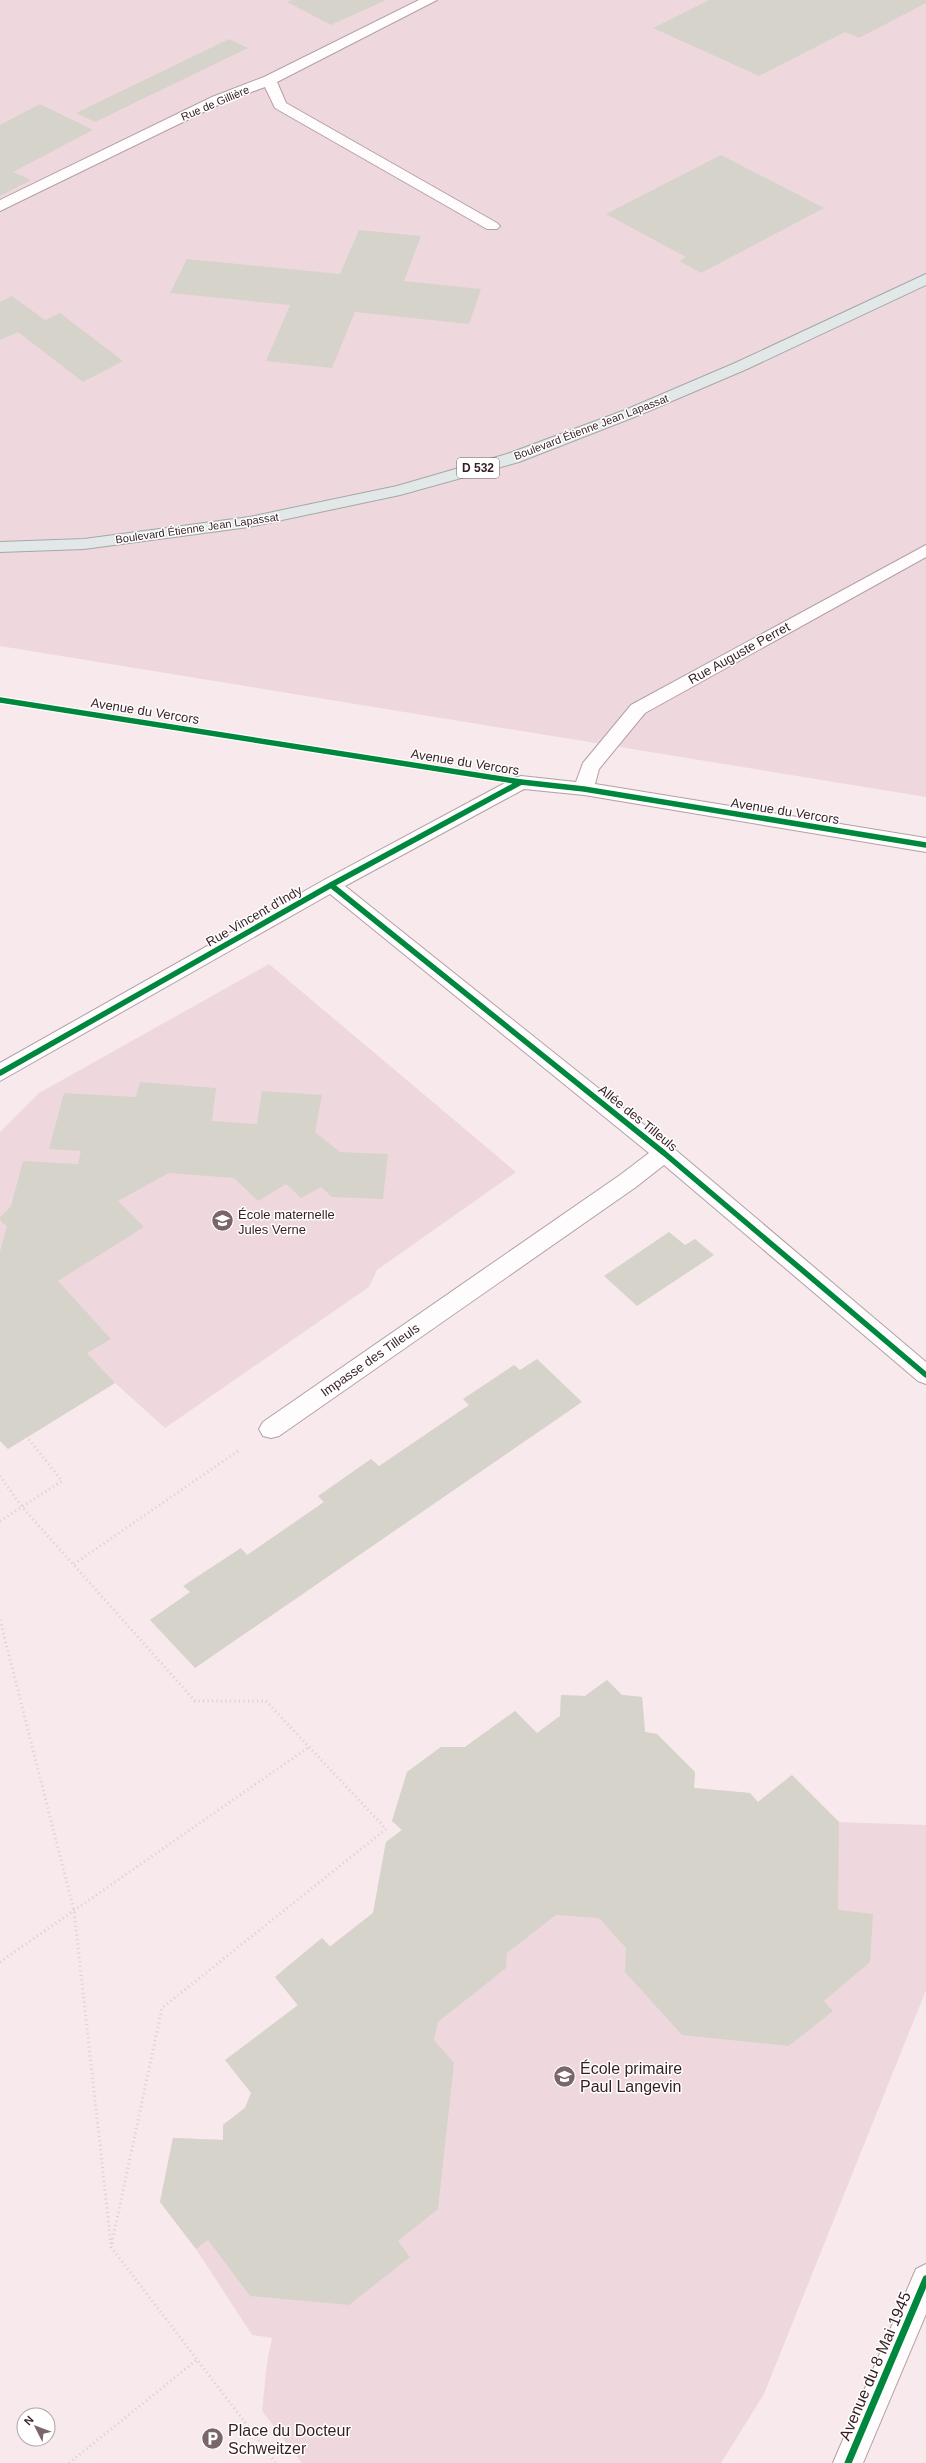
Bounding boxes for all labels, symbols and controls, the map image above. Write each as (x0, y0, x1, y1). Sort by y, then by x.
street label: Rue de Gillière (179, 83, 251, 123)
street label: Boulevard Étienne Jean Lapassat (512, 392, 670, 462)
road number: D 532 (457, 458, 499, 478)
street label: Boulevard Étienne Jean Lapassat (115, 511, 279, 545)
street label: Rue Auguste Perret (686, 619, 793, 687)
street label: Avenue du Vercors (90, 695, 201, 727)
street label: Avenue du Vercors (410, 746, 521, 778)
street label: Avenue du Vercors (730, 795, 841, 827)
street label: Rue Vincent d'Indy (203, 882, 305, 950)
street label: Allée des Tilleuls (596, 1082, 681, 1155)
place label: École maternelle Jules Verne (238, 1207, 335, 1237)
school or university icon: École maternelle Jules Verne (210, 1208, 236, 1234)
street label: Impasse des Tilleuls (318, 1320, 423, 1400)
place label: École primaire Paul Langevin (580, 2059, 682, 2095)
school or university icon: École primaire Paul Langevin (552, 2064, 578, 2090)
street label: Avenue du 8 Mai 1945 (836, 2289, 914, 2443)
north arrow (16, 2407, 56, 2447)
text: N (21, 2413, 36, 2427)
place label: Place du Docteur Schweitzer (228, 2422, 351, 2457)
parking icon: Place du Docteur Schweitzer (200, 2426, 226, 2452)

